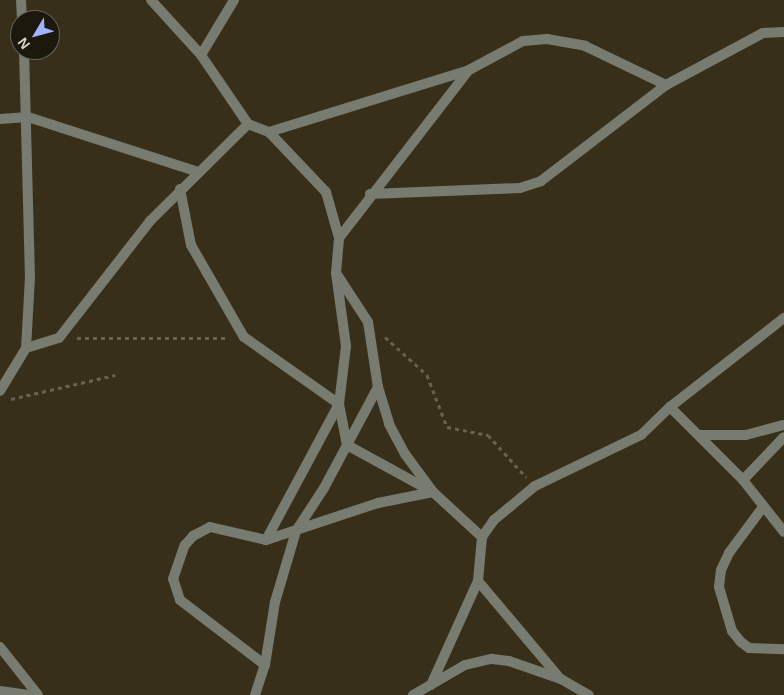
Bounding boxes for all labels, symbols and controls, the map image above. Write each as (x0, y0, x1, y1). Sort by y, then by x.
north arrow (10, 10, 60, 60)
text: N (14, 35, 33, 52)

